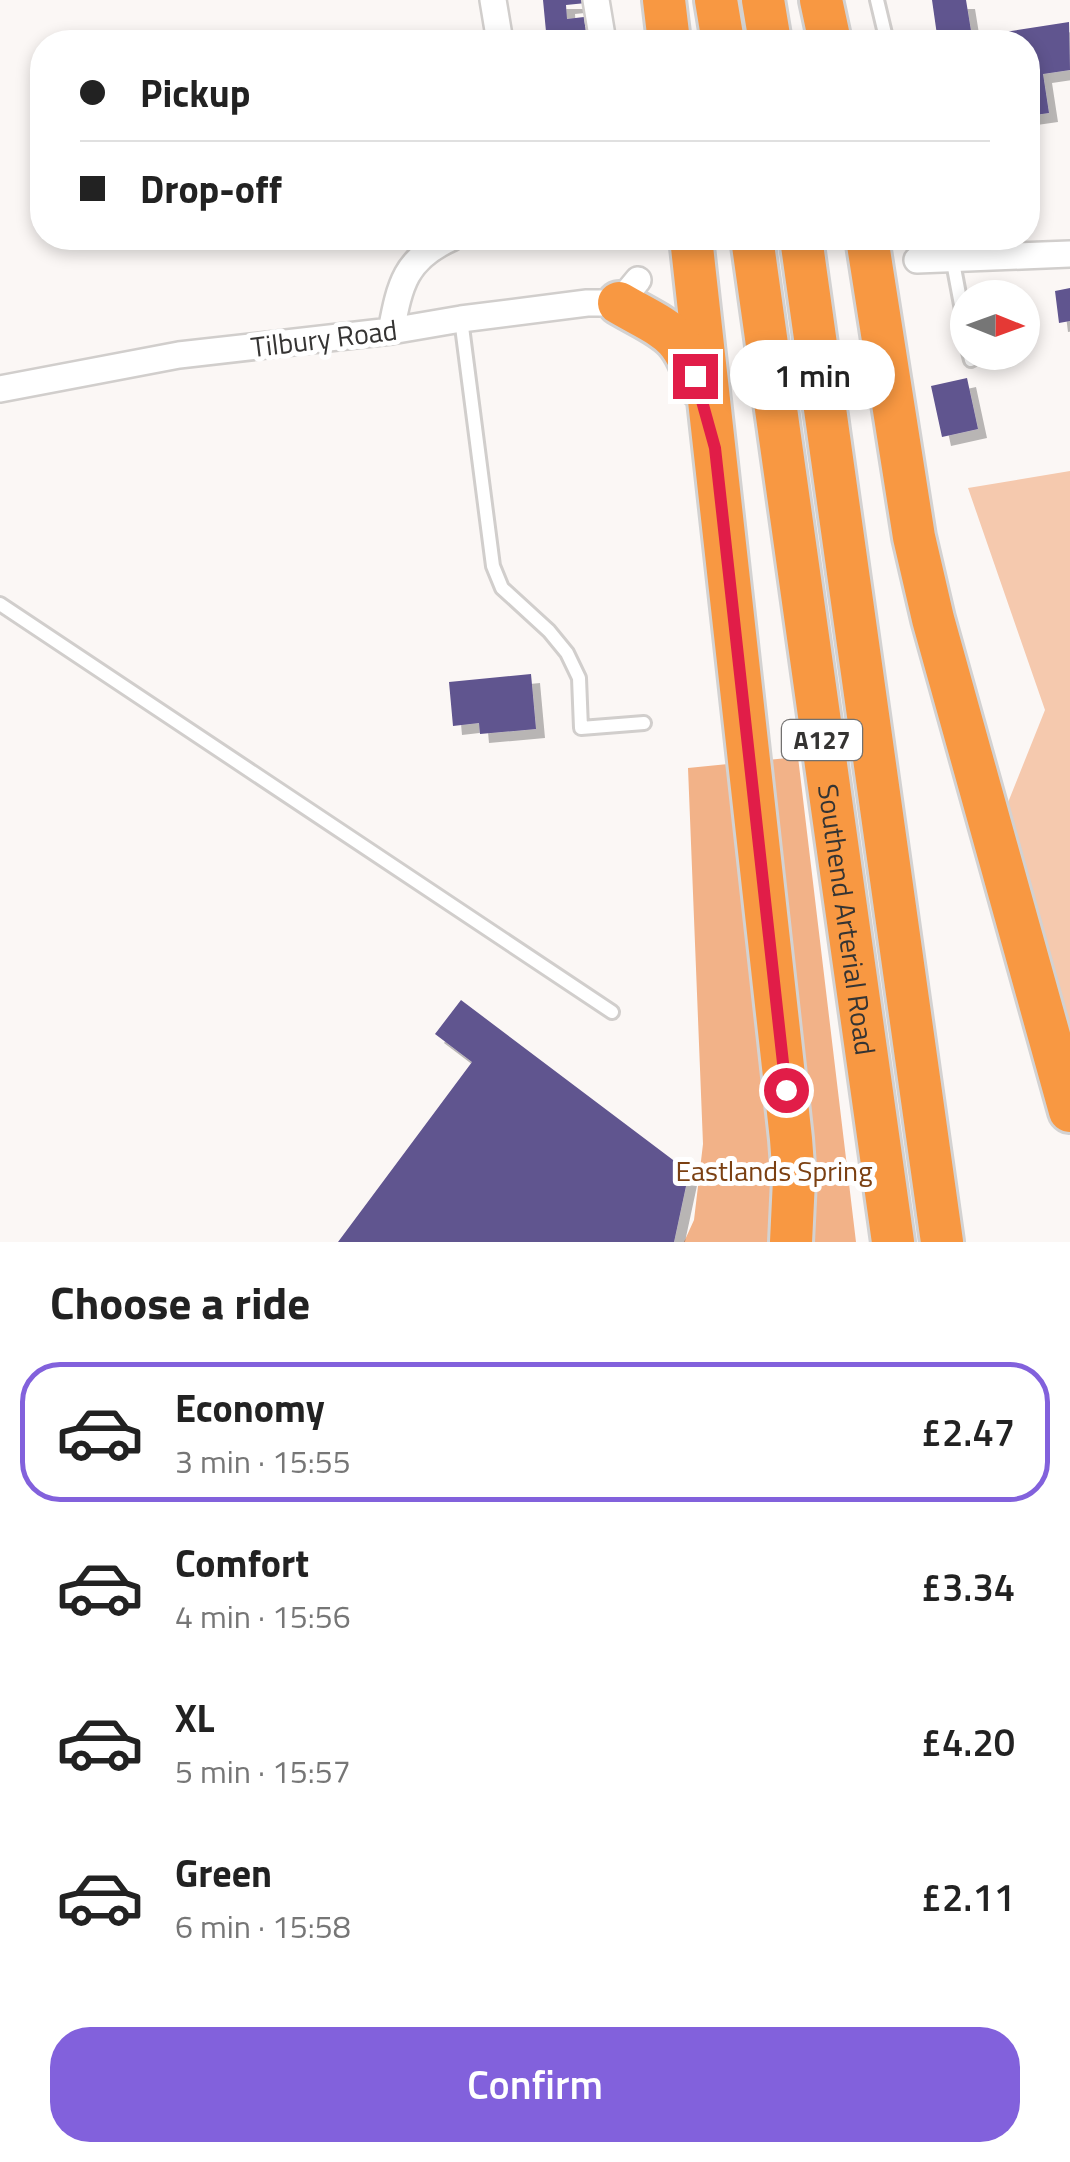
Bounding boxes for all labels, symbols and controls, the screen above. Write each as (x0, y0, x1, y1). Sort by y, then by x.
text: Pickup (140, 64, 250, 122)
text: Drop-off (140, 160, 282, 218)
north arrow (950, 280, 1040, 370)
map controls (950, 280, 1040, 370)
street label: Tilbury Road (248, 308, 400, 368)
callout: 1 min (730, 341, 895, 411)
text: 1 min (774, 351, 851, 399)
route end (673, 354, 718, 399)
road number: A127 (782, 720, 862, 760)
street label: Southend Arterial Road (807, 781, 888, 1058)
route start (764, 1068, 809, 1113)
park label: Eastlands Spring (675, 1149, 873, 1192)
text: Choose a ride (50, 1268, 310, 1336)
text: Economy (175, 1379, 325, 1437)
icon: car (55, 1387, 145, 1477)
text: £2.47 (921, 1403, 1015, 1461)
text: 3 min · 15:55 (175, 1437, 351, 1485)
text: Comfort (175, 1534, 309, 1592)
icon: car (55, 1542, 145, 1632)
text: £3.34 (921, 1558, 1015, 1616)
text: 4 min · 15:56 (175, 1592, 351, 1640)
text: XL (175, 1689, 215, 1747)
icon: car (55, 1697, 145, 1787)
text: £4.20 (921, 1713, 1015, 1771)
text: 5 min · 15:57 (175, 1747, 351, 1795)
text: Green (175, 1844, 272, 1902)
icon: car (55, 1852, 145, 1942)
text: £2.11 (921, 1868, 1015, 1926)
text: 6 min · 15:58 (175, 1902, 351, 1950)
button: Confirm (50, 2027, 1020, 2142)

